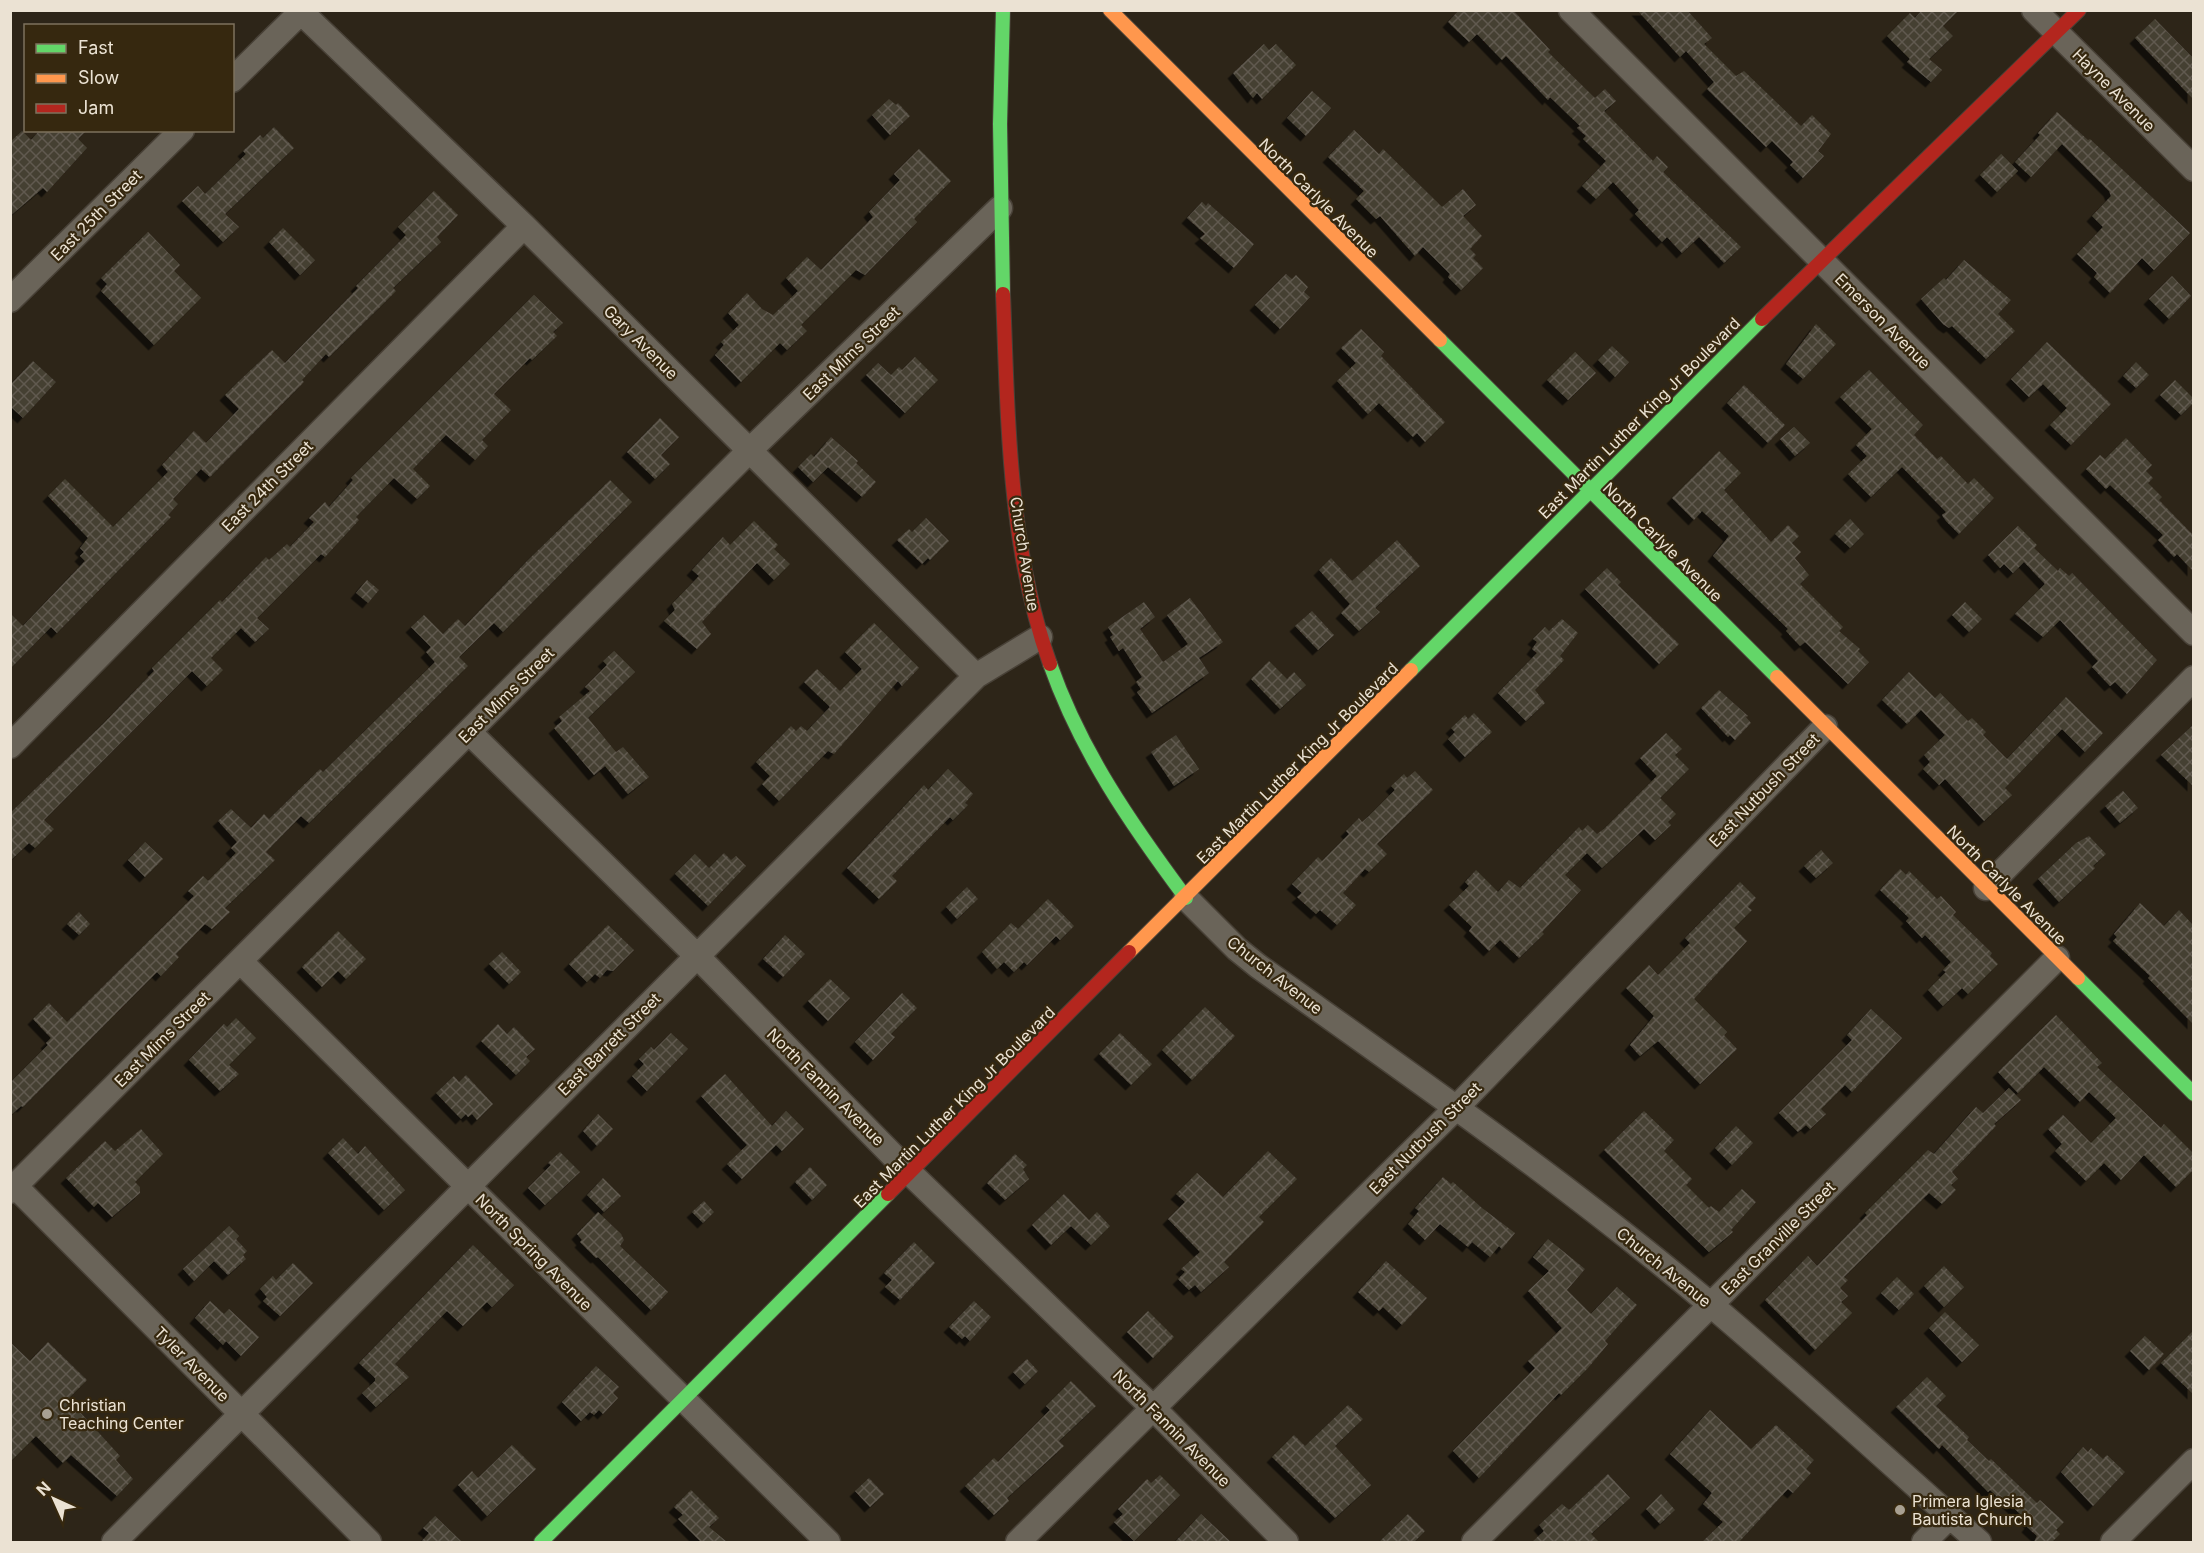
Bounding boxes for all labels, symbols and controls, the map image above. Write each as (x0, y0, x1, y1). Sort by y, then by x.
legend (24, 24, 234, 132)
text: Fast (78, 37, 114, 58)
street label: Hayne Avenue (2068, 44, 2160, 136)
text: Slow (78, 67, 119, 88)
text: Jam (78, 97, 114, 118)
street label: North Carlyle Avenue (1255, 134, 1383, 262)
street label: East 25th Street (46, 165, 146, 265)
street label: Emerson Avenue (1831, 269, 1935, 373)
street label: Gary Avenue (600, 301, 682, 383)
street label: East Mims Street (798, 302, 904, 404)
street label: East Martin Luther King Jr Boulevard (1534, 313, 1744, 523)
street label: East 24th Street (217, 436, 317, 536)
street label: North Carlyle Avenue (1599, 478, 1727, 606)
street label: Church Avenue (1006, 495, 1044, 613)
street label: East Mims Street (454, 643, 558, 747)
street label: East Martin Luther King Jr Boulevard (1192, 658, 1402, 868)
street label: East Nutbush Street (1705, 729, 1823, 851)
street label: North Carlyle Avenue (1943, 821, 2071, 949)
street label: Church Avenue (1223, 932, 1327, 1018)
street label: East Mims Street (110, 987, 214, 1091)
street label: East Barrett Street (553, 988, 665, 1100)
street label: East Martin Luther King Jr Boulevard (849, 1002, 1059, 1212)
street label: North Fannin Avenue (763, 1024, 889, 1150)
street label: East Nutbush Street (1365, 1078, 1485, 1198)
street label: East Granville Street (1717, 1177, 1839, 1299)
street label: North Spring Avenue (471, 1189, 597, 1315)
street label: Church Avenue (1613, 1223, 1715, 1311)
street label: Tyler Avenue (150, 1322, 234, 1406)
street label: North Fannin Avenue (1109, 1365, 1235, 1491)
place label: Christian Teaching Center (59, 1395, 184, 1433)
marker: Christian Teaching Center (40, 1407, 54, 1421)
north arrow (24, 1469, 84, 1529)
text: N (32, 1477, 55, 1500)
place label: Primera Iglesia Bautista Church (1912, 1491, 2032, 1529)
marker: Primera Iglesia Bautista Church (1893, 1503, 1907, 1517)

